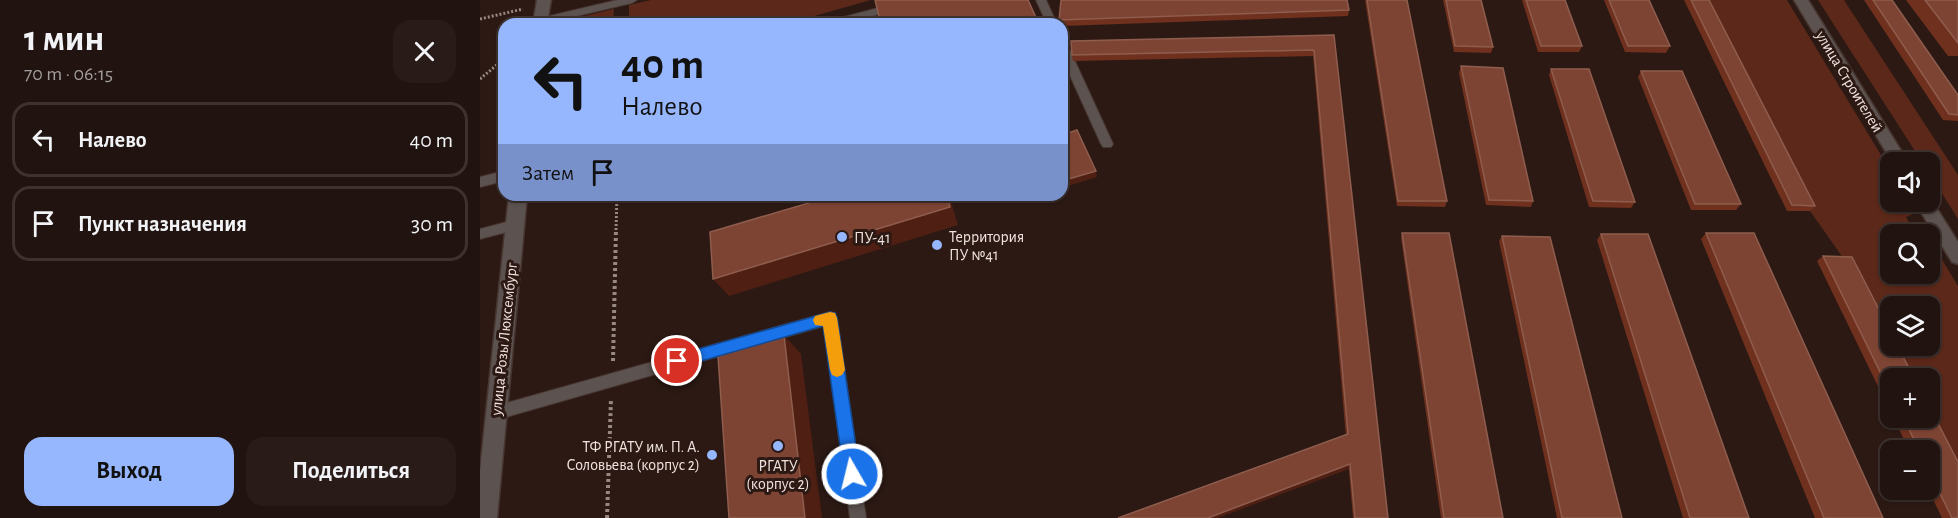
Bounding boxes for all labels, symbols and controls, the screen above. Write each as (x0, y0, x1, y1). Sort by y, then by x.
button: close (393, 20, 456, 83)
text: 1 мин (24, 21, 104, 57)
street label: улица Строителей (1811, 27, 1886, 136)
icon: left (522, 42, 600, 120)
text: 40 m (621, 44, 704, 86)
text: 70 m · 06:15 (24, 64, 113, 84)
text: Налево (621, 93, 703, 120)
icon: left (27, 123, 60, 156)
text: Налево (78, 129, 147, 151)
text: 40 m (410, 129, 453, 151)
map controls (1880, 152, 1940, 500)
button: sound (1880, 152, 1940, 212)
icon: arrive (586, 156, 619, 189)
text: Затем (522, 162, 574, 184)
icon: arrive (27, 207, 60, 240)
text: Пункт назначения (78, 213, 247, 235)
text: 30 m (411, 213, 453, 235)
button: search (1880, 224, 1940, 284)
place label: Территория ПУ №41 (949, 229, 1024, 263)
marker: ПУ-41 (835, 230, 849, 244)
place label: ПУ-41 (854, 230, 890, 246)
marker: Территория ПУ №41 (930, 238, 944, 252)
street label: улица Розы Люксембург (488, 261, 521, 417)
button: layers (1880, 296, 1940, 356)
pin (651, 335, 702, 386)
icon: arrive (660, 344, 693, 377)
button: + (1880, 368, 1940, 428)
button: Выход (24, 437, 234, 506)
button: Поделиться (246, 437, 456, 506)
place label: ТФ РГАТУ им. П. А. Соловьева (корпус 2) (566, 439, 700, 474)
marker: РГАТУ (корпус 2) (771, 439, 785, 453)
button: − (1880, 440, 1940, 500)
position arrow (820, 442, 884, 506)
marker: ТФ РГАТУ им. П. А. Соловьева (корпус 2) (705, 448, 719, 462)
place label: РГАТУ (корпус 2) (746, 458, 810, 493)

